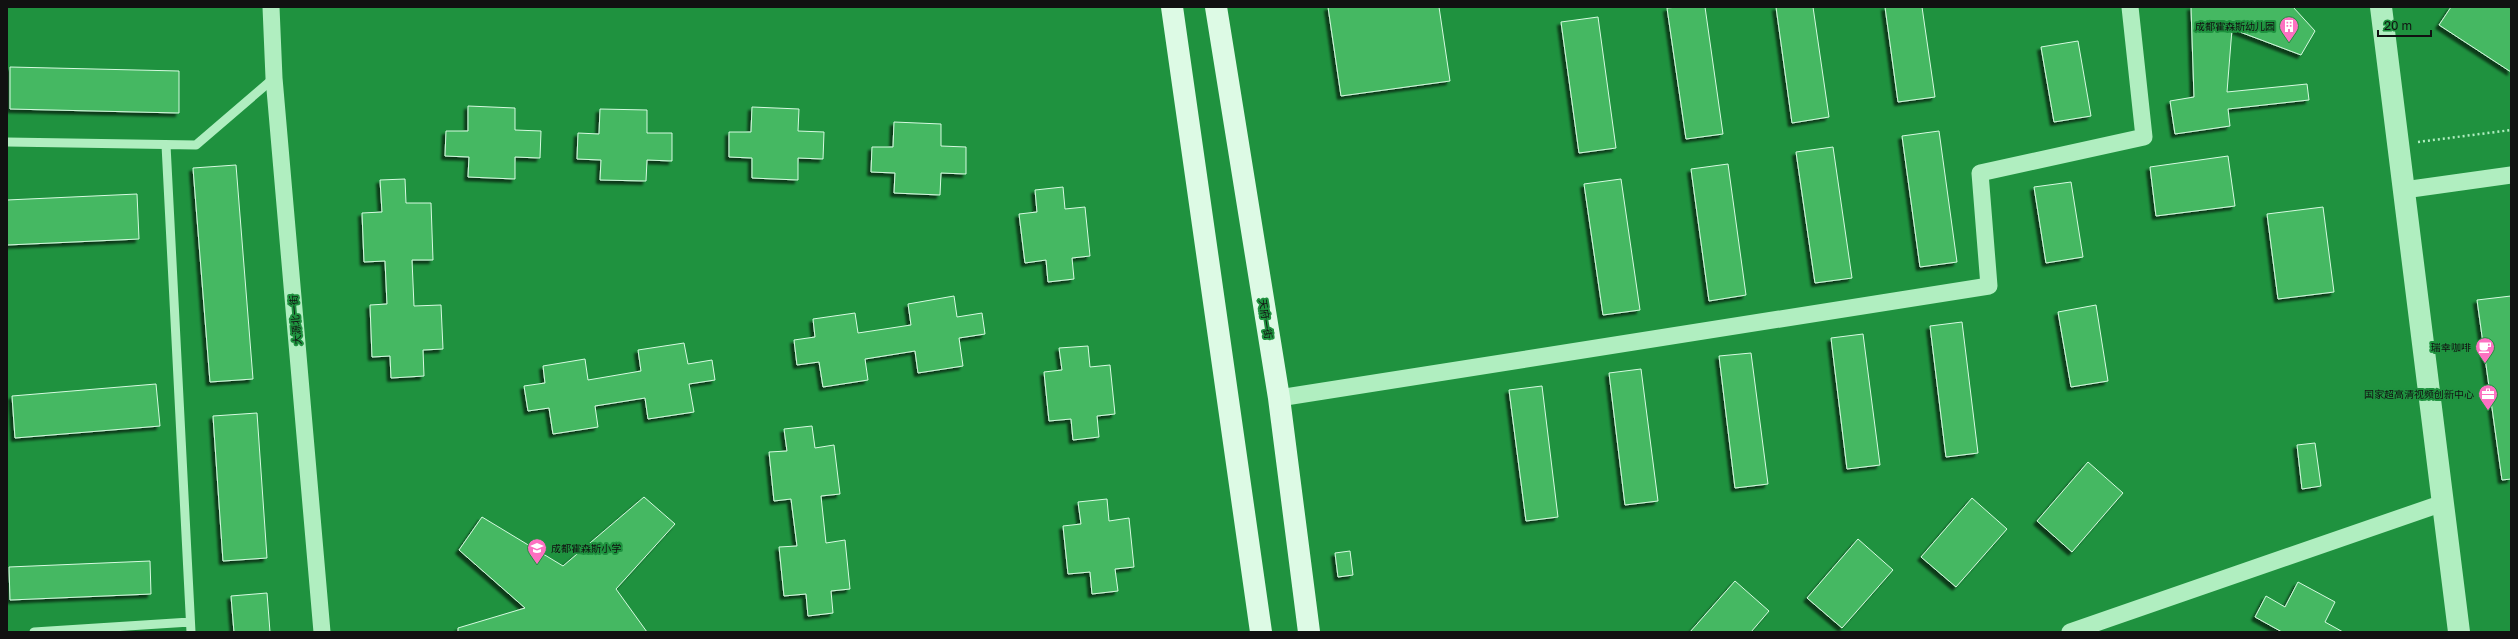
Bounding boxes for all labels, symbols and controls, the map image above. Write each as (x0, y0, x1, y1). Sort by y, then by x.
scale bar (2378, 12, 2431, 38)
building icon: 成都霍森斯幼儿园 (2278, 15, 2300, 43)
text: 20 m (2384, 18, 2412, 33)
place label: 成都霍森斯幼儿园 (2195, 20, 2275, 32)
street label: 大源北一街 (287, 295, 303, 345)
street label: 天府一街 (1257, 298, 1275, 340)
cafe icon: 瑞幸咖啡 (2474, 336, 2496, 364)
place label: 瑞幸咖啡 (2431, 341, 2471, 353)
office icon: 国家超高清视频创新中心 (2477, 383, 2499, 411)
place label: 国家超高清视频创新中心 (2364, 388, 2474, 400)
school or university icon: 成都霍森斯小学 (526, 537, 548, 565)
place label: 成都霍森斯小学 (551, 542, 621, 554)

